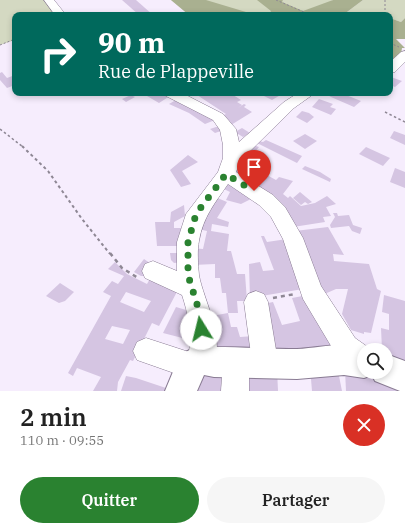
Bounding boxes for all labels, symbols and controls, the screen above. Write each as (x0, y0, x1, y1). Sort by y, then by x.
text: 90 m (98, 24, 165, 61)
icon: right (32, 28, 84, 80)
text: Rue de Plappeville (98, 60, 254, 83)
pin (237, 150, 271, 191)
icon: arrive (243, 156, 265, 178)
position arrow (180, 308, 222, 350)
map controls (357, 343, 393, 379)
button: search (357, 343, 393, 379)
text: 2 min (20, 401, 87, 433)
button: close (343, 404, 385, 446)
text: 110 m · 09:55 (20, 432, 104, 449)
button: Quitter (20, 477, 199, 523)
button: Partager (207, 477, 385, 523)

